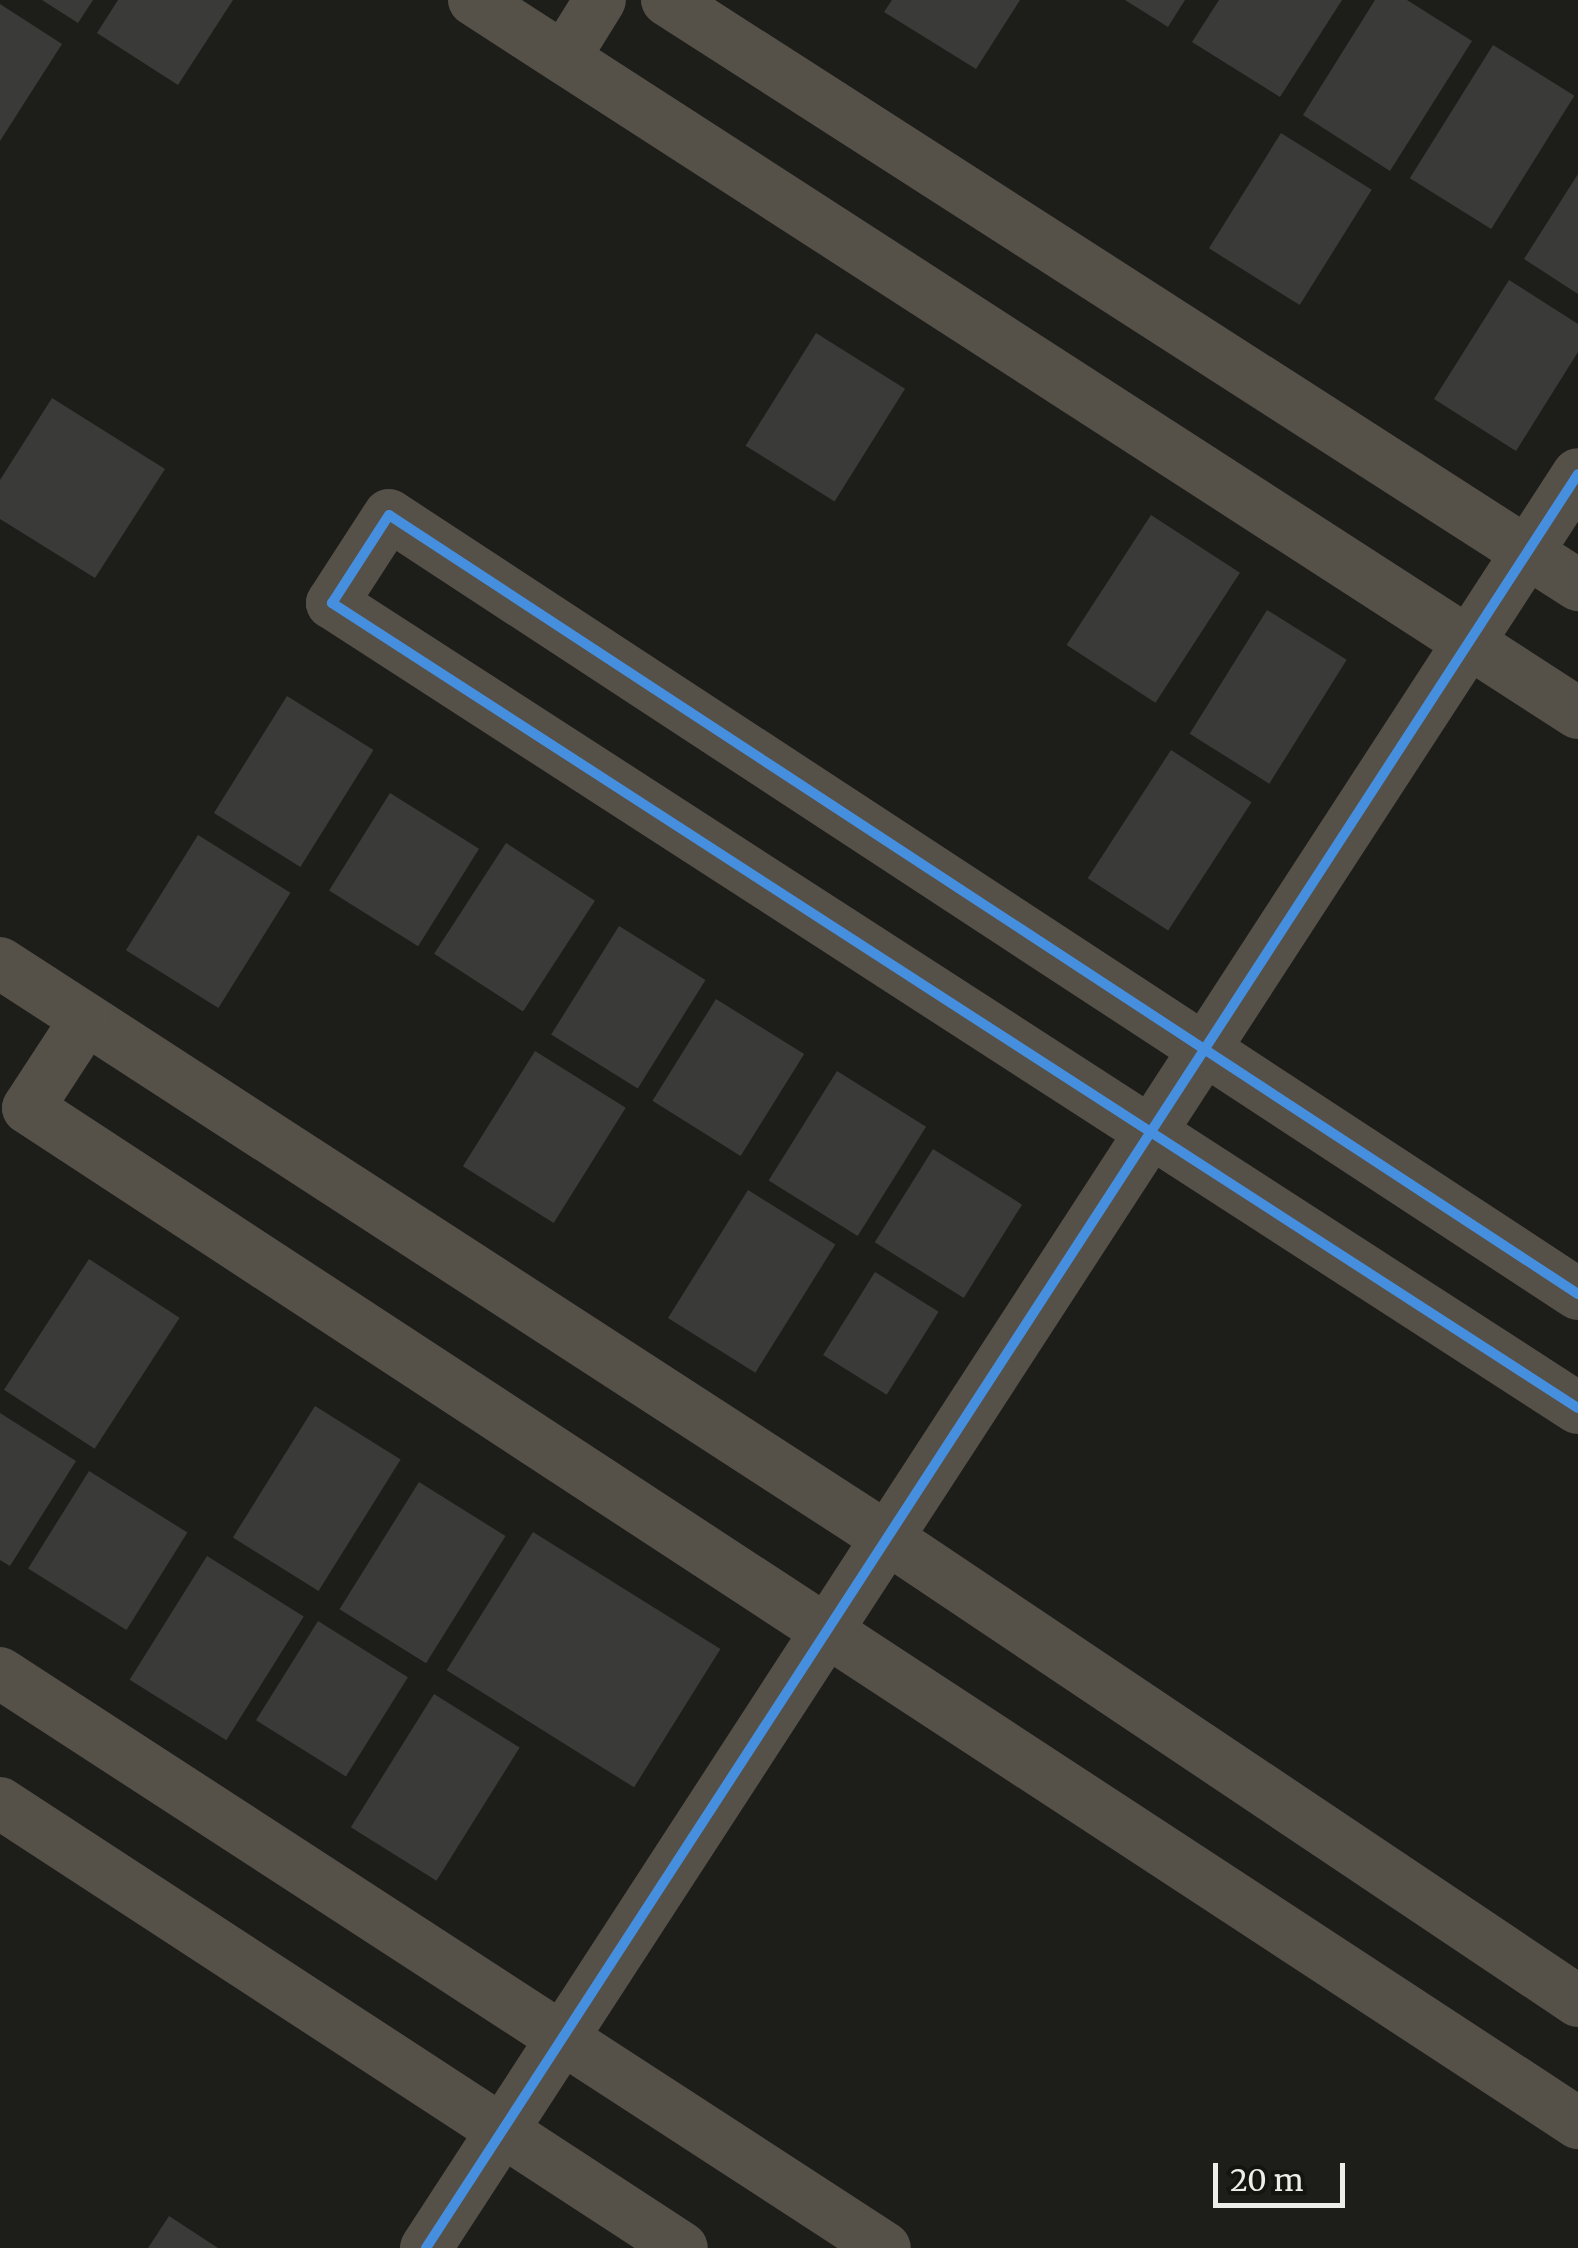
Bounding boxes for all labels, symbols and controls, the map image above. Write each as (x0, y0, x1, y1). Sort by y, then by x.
scale bar (1218, 2143, 1350, 2205)
text: 20 m (1230, 2161, 1303, 2199)

